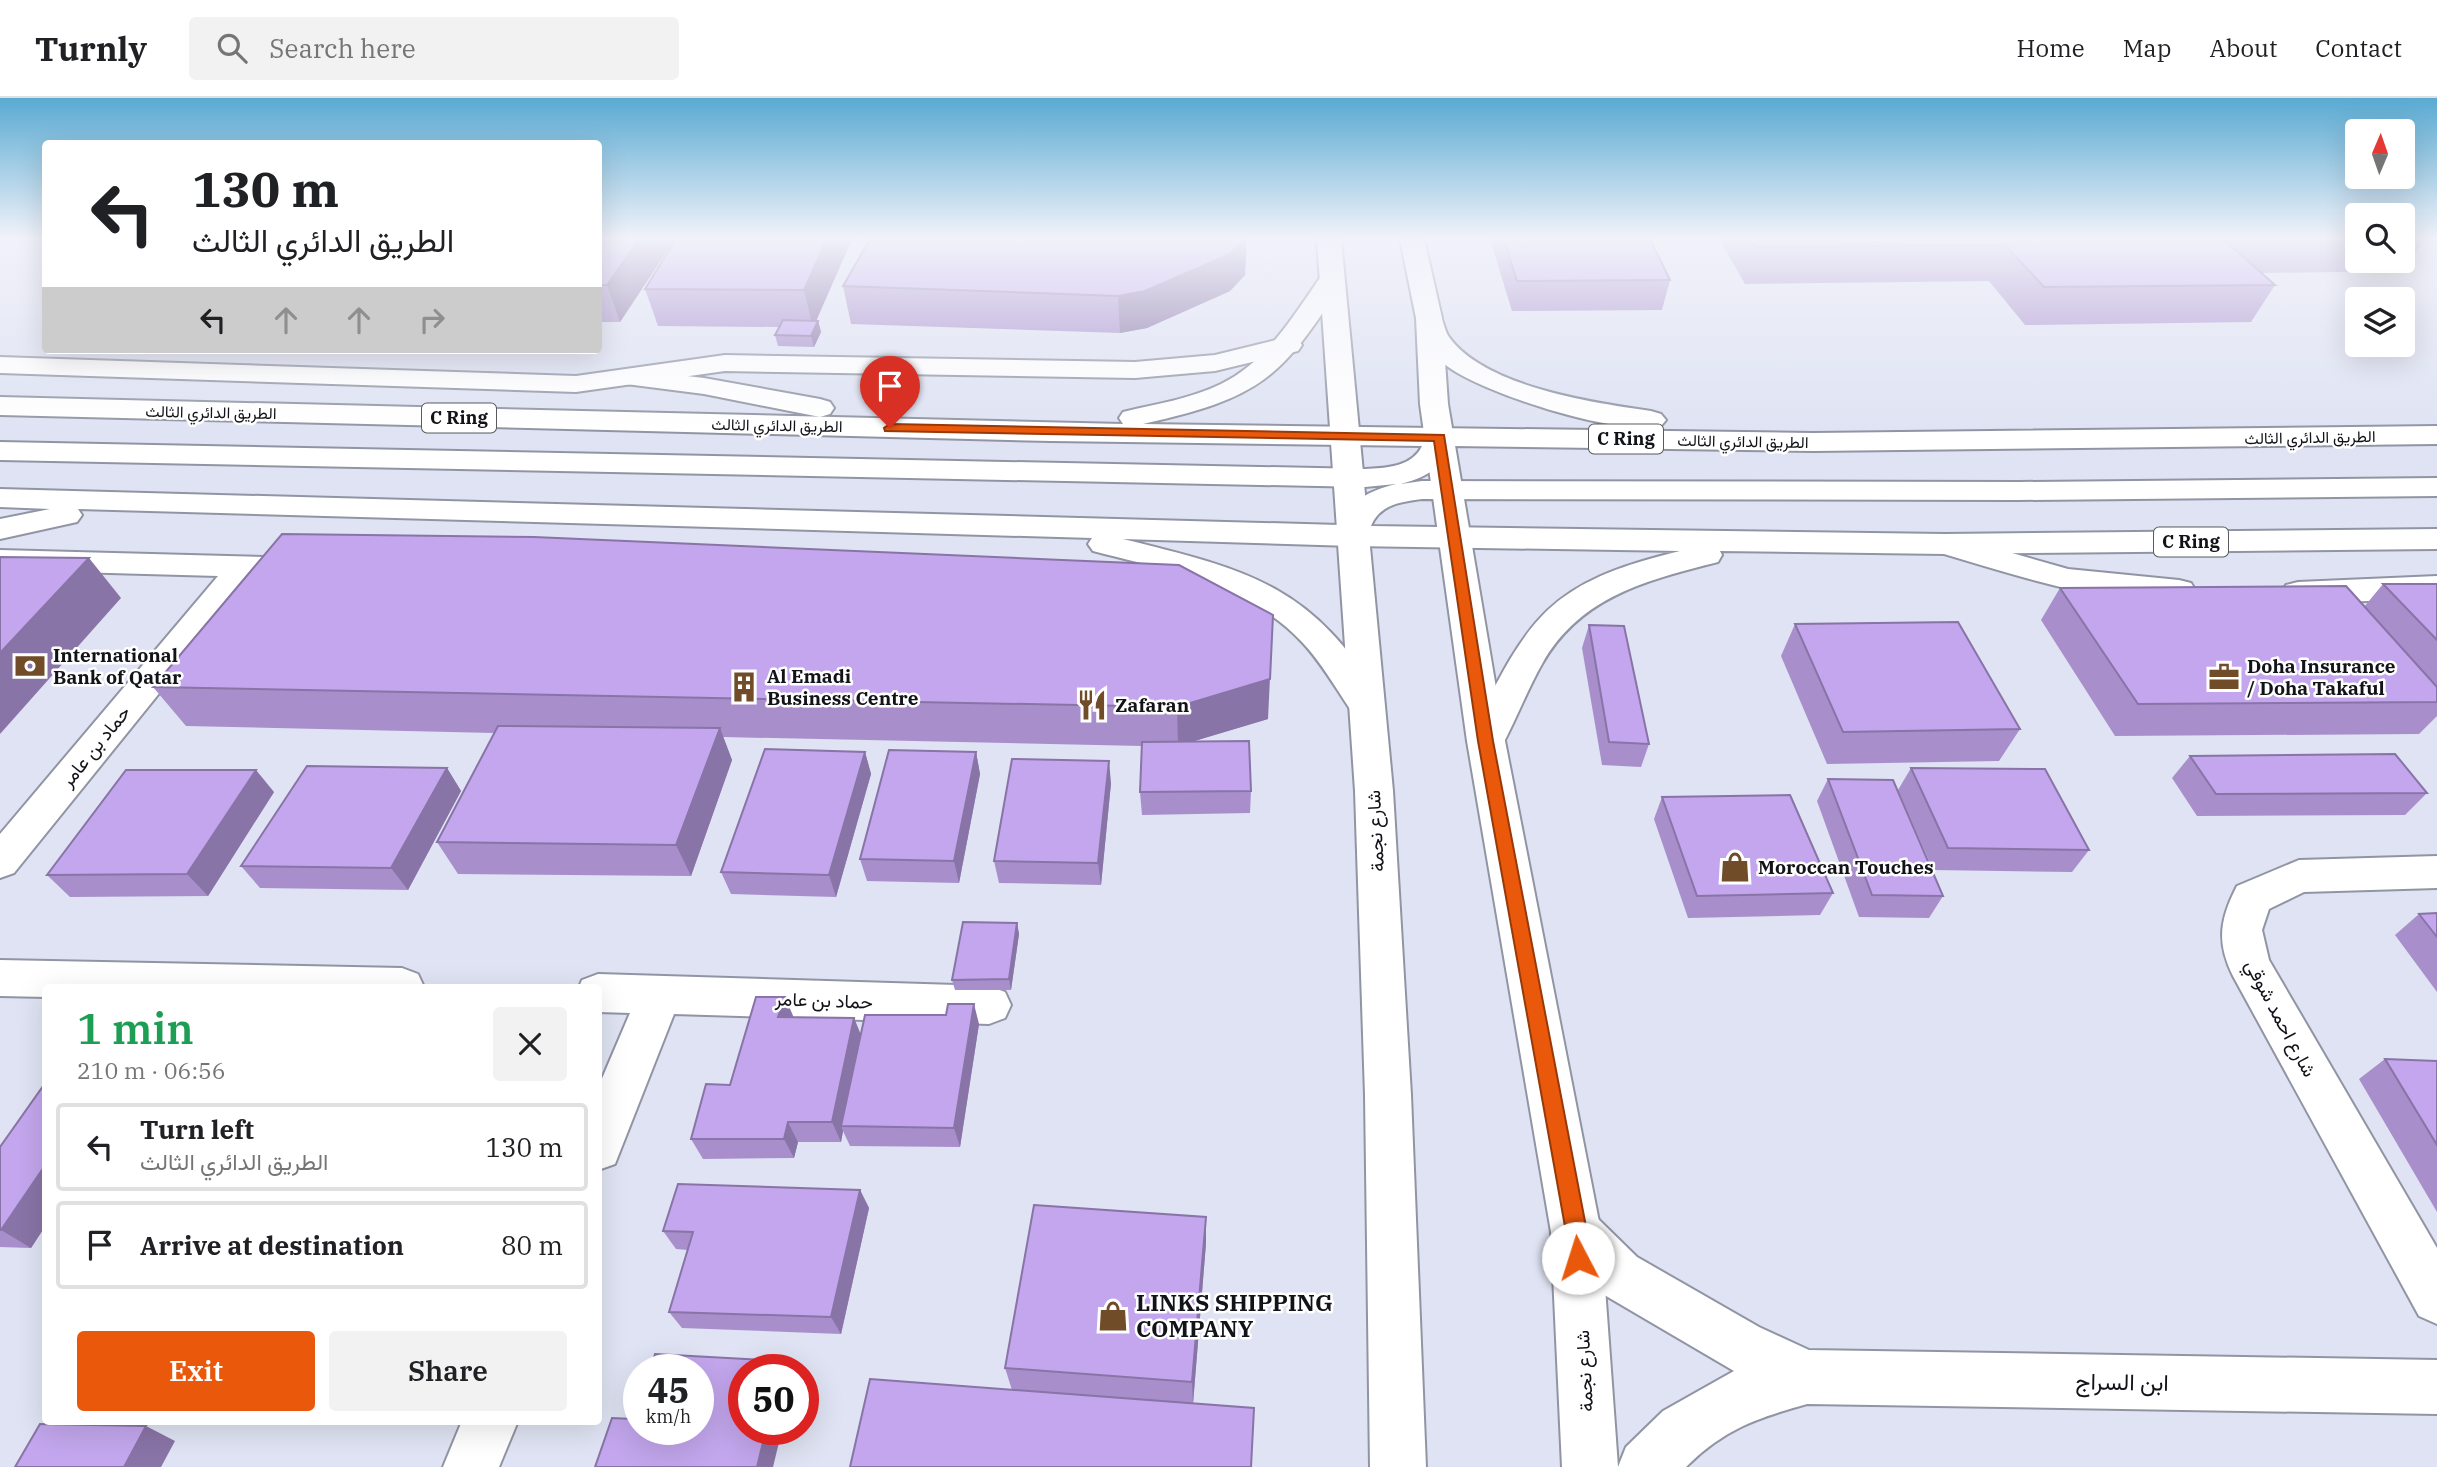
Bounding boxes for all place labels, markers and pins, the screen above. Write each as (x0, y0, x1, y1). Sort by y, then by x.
pin (860, 356, 920, 428)
place label: International Bank of Qatar (53, 643, 182, 689)
bank icon: International Bank of Qatar (13, 649, 47, 683)
place label: Doha Insurance / Doha Takaful (2247, 654, 2396, 700)
office icon: Doha Insurance / Doha Takaful (2207, 660, 2241, 694)
place label: Al Emadi Business Centre (767, 664, 919, 710)
building icon: Al Emadi Business Centre (727, 670, 761, 704)
restaurant icon: Zafaran (1075, 688, 1109, 722)
place label: Zafaran (1115, 693, 1190, 717)
shop icon: Moroccan Touches (1718, 850, 1752, 884)
place label: Moroccan Touches (1758, 855, 1934, 879)
place label: LINKS SHIPPING COMPANY (1136, 1287, 1333, 1343)
shop icon: LINKS SHIPPING COMPANY (1096, 1299, 1130, 1333)

